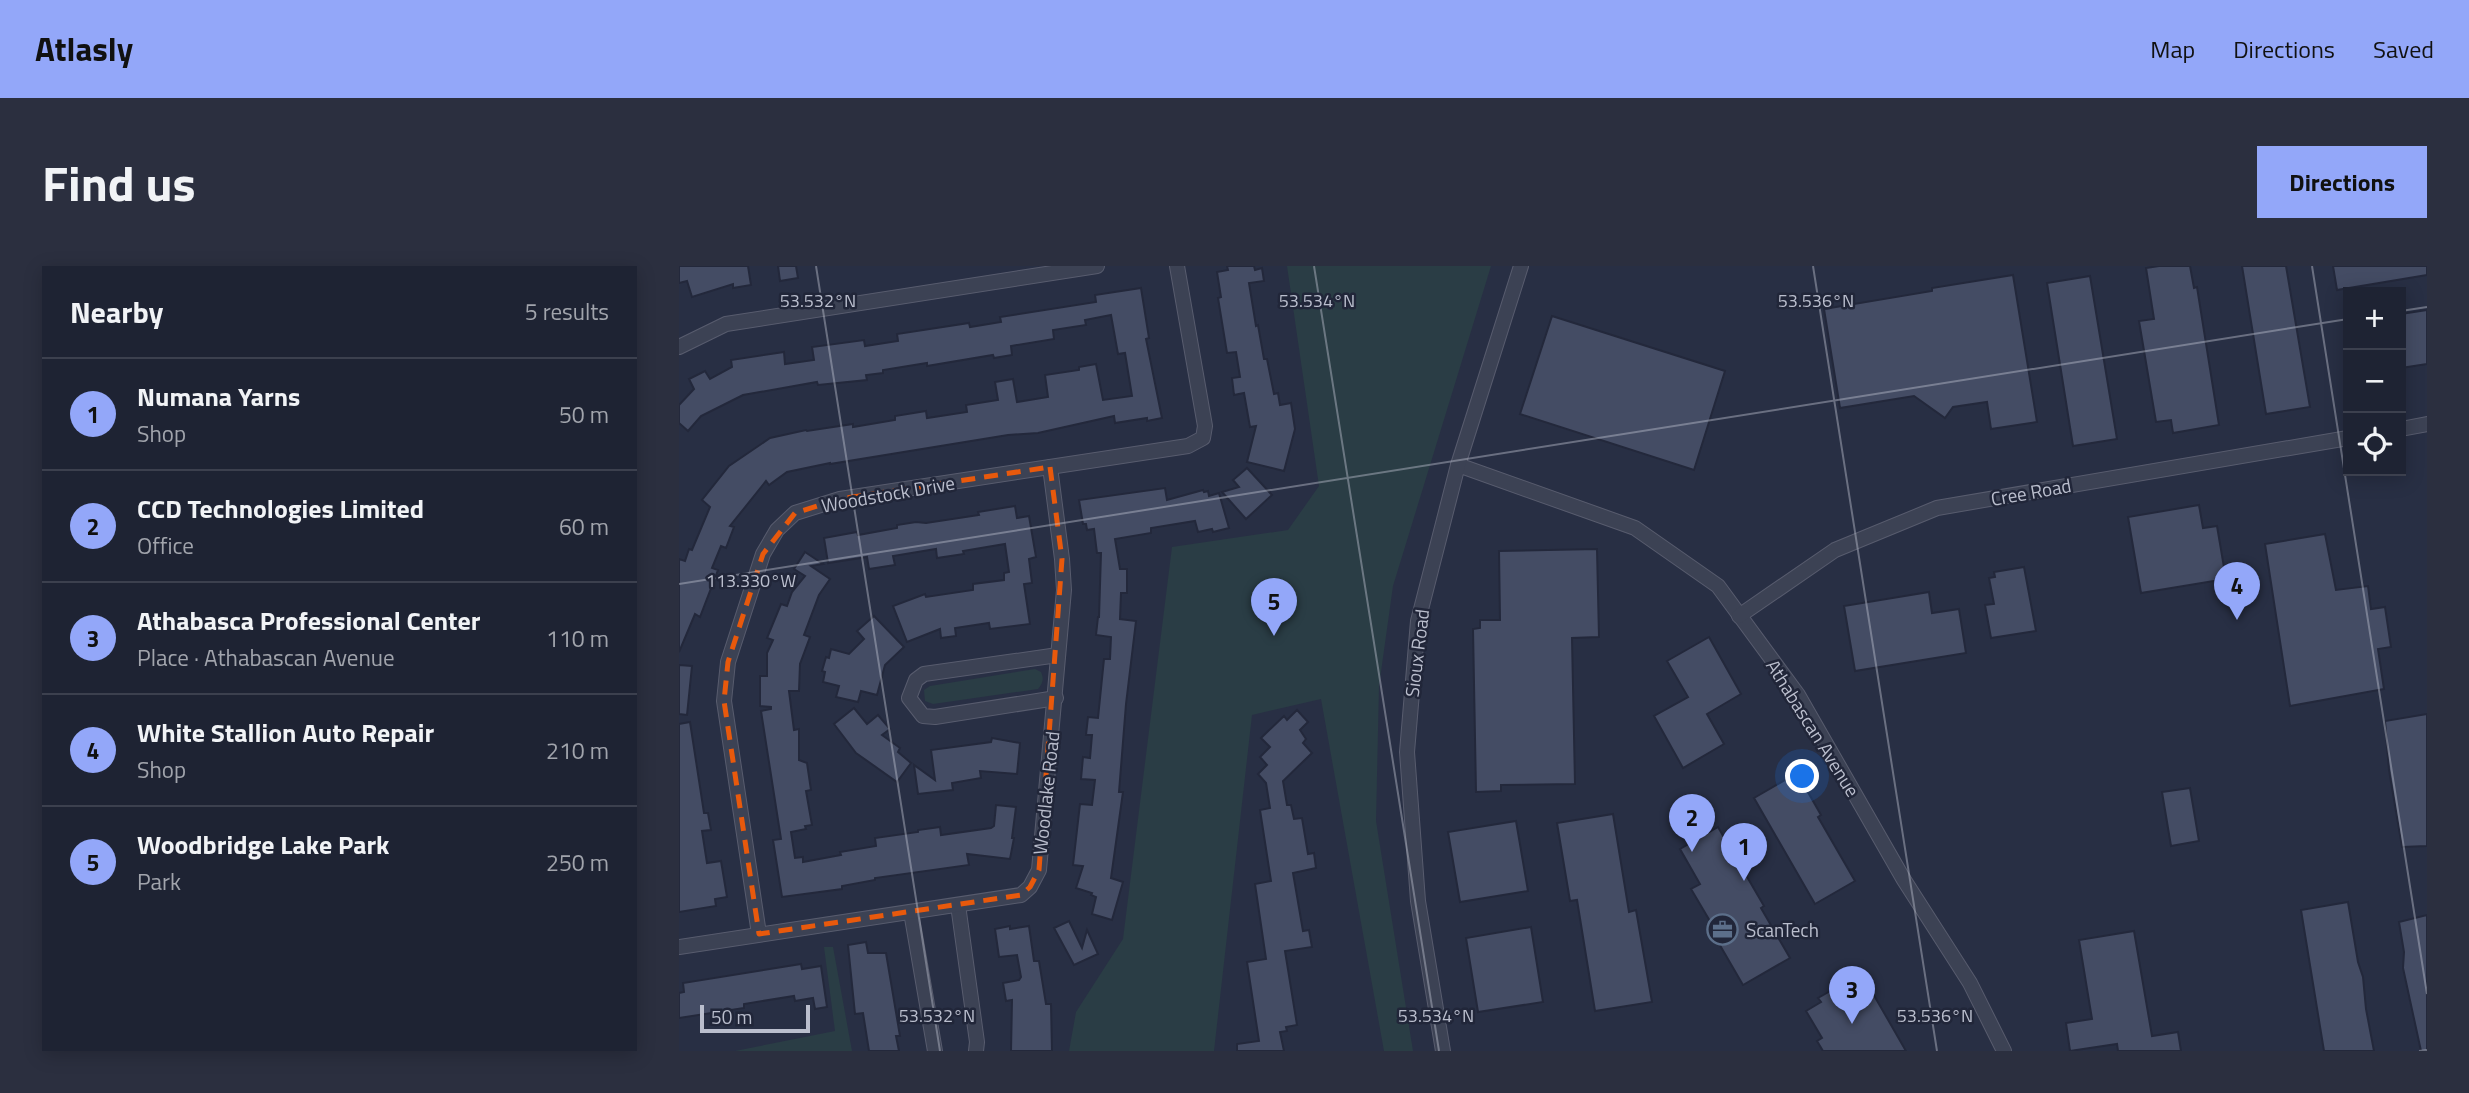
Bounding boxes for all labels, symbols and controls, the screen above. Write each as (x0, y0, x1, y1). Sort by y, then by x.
text: Atlasly (35, 24, 133, 74)
text: Map (2150, 31, 2195, 67)
text: Directions (2233, 31, 2335, 67)
text: Saved (2373, 31, 2434, 67)
text: Find us (42, 145, 196, 220)
button: Directions (2257, 146, 2427, 218)
text: 53.532°N (780, 287, 856, 314)
text: 53.534°N (1279, 287, 1355, 314)
text: 53.536°N (1778, 287, 1854, 314)
map controls (2343, 287, 2406, 476)
button: + (2343, 287, 2406, 350)
text: Nearby (70, 289, 163, 335)
text: 5 results (525, 294, 609, 329)
button: − (2343, 350, 2406, 413)
text: Numana Yarns (137, 377, 300, 416)
text: 1 (87, 397, 99, 432)
text: 50 m (559, 397, 609, 432)
button: locate (2343, 413, 2406, 476)
text: Shop (137, 416, 186, 451)
street label: Woodstock Drive (819, 467, 957, 520)
street label: Cree Road (1988, 470, 2073, 513)
text: CCD Technologies Limited (137, 489, 424, 528)
text: 2 (87, 509, 99, 544)
text: 60 m (559, 509, 609, 544)
text: Office (137, 528, 194, 563)
pin: 4 (2214, 562, 2260, 620)
text: 113.330°W (706, 567, 796, 594)
pin: 5 (1251, 578, 1297, 636)
text: Athabasca Professional Center (137, 601, 481, 640)
street label: Sioux Road (1397, 607, 1436, 699)
text: 3 (87, 621, 99, 656)
text: 110 m (546, 621, 609, 656)
text: Place · Athabascan Avenue (137, 640, 395, 675)
street label: Athabascan Avenue (1759, 653, 1867, 802)
text: White Stallion Auto Repair (137, 713, 434, 752)
street label: Woodlake Road (1025, 730, 1066, 856)
text: 4 (87, 733, 99, 768)
text: 210 m (546, 733, 609, 768)
text: Shop (137, 752, 186, 787)
your location (1785, 759, 1819, 793)
pin: 2 (1669, 794, 1715, 852)
pin: 1 (1721, 823, 1767, 881)
text: Woodbridge Lake Park (137, 825, 390, 864)
text: 5 (87, 845, 99, 880)
text: 250 m (546, 845, 609, 880)
text: Park (137, 864, 181, 899)
office icon: ScanTech (1706, 913, 1740, 947)
place label: ScanTech (1746, 915, 1819, 944)
pin: 3 (1829, 966, 1875, 1024)
scale bar (700, 1002, 810, 1034)
text: 50 m (711, 1002, 752, 1031)
text: 53.532°N (899, 1002, 975, 1029)
text: 53.534°N (1398, 1002, 1474, 1029)
text: 53.536°N (1897, 1002, 1973, 1029)

